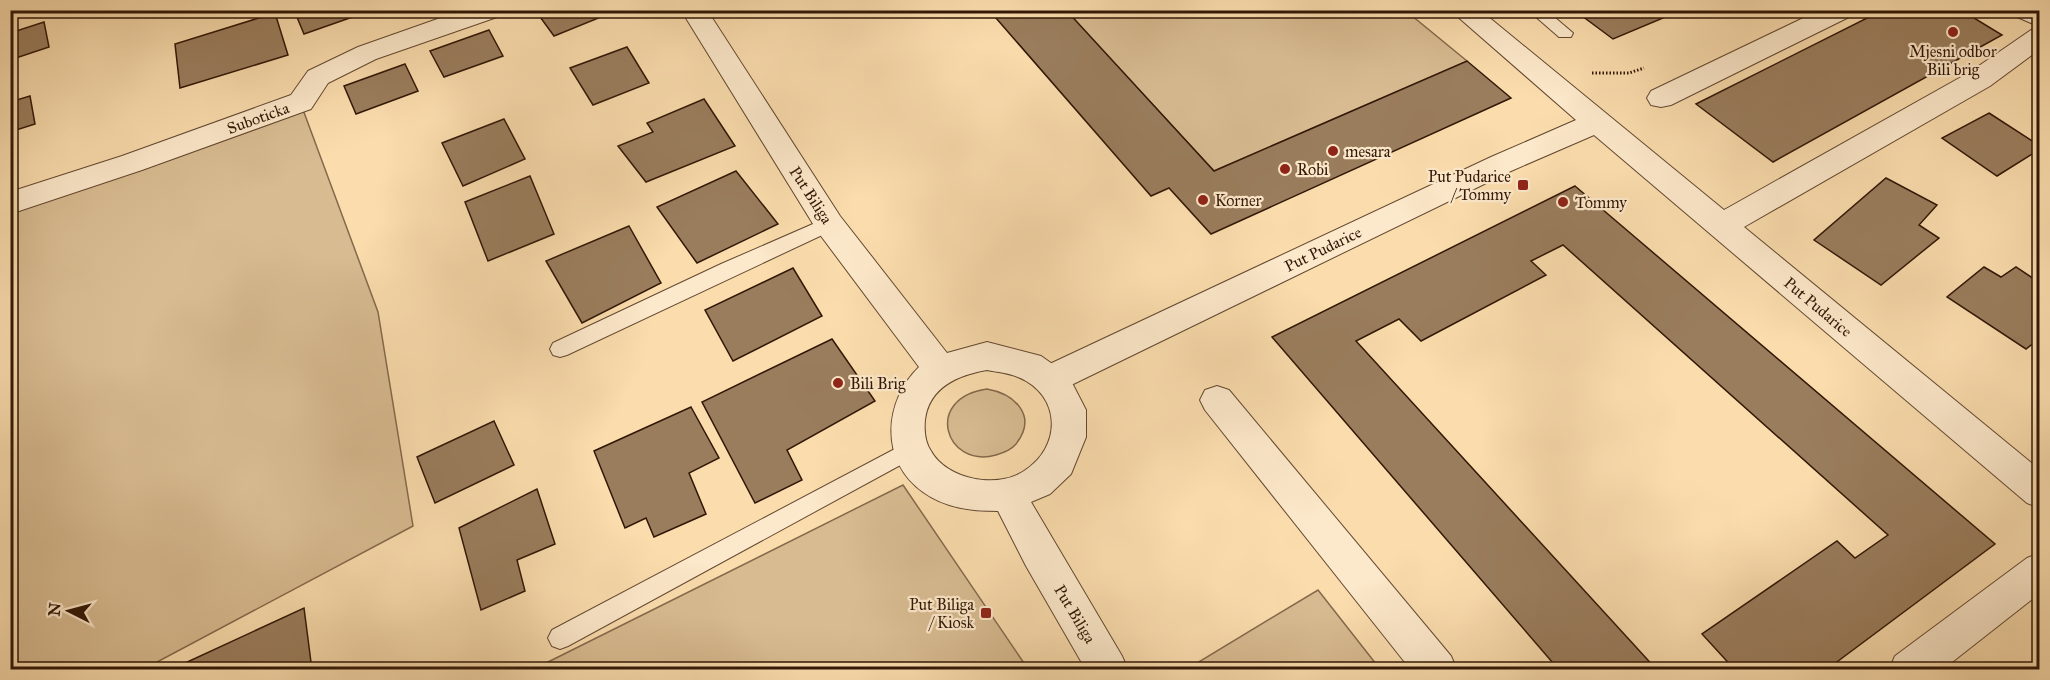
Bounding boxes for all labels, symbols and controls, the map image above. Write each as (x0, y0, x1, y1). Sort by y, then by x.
marker: Mjesni odbor Bili brig (1946, 25, 1960, 39)
place label: Mjesni odbor Bili brig (1909, 42, 1997, 80)
street label: Suboticka (224, 98, 292, 138)
place label: mesara (1345, 142, 1391, 161)
marker: mesara (1326, 144, 1340, 158)
place label: Robi (1297, 160, 1329, 179)
marker: Robi (1278, 162, 1292, 176)
street label: Put Biliga (785, 163, 837, 228)
place label: Put Pudarice / Tommy (1428, 167, 1511, 204)
marker: Put Pudarice / Tommy (1516, 178, 1530, 192)
place label: Korner (1215, 191, 1262, 210)
marker: Korner (1196, 193, 1210, 207)
place label: Tommy (1575, 193, 1627, 212)
marker: Tommy (1556, 195, 1570, 209)
street label: Put Pudarice (1282, 222, 1365, 276)
street label: Put Pudarice (1780, 273, 1856, 341)
place label: Bili Brig (850, 374, 906, 394)
marker: Bili Brig (831, 376, 845, 390)
north arrow (39, 581, 99, 641)
street label: Put Biliga (1049, 581, 1100, 647)
place label: Put Biliga / Kiosk (909, 595, 975, 632)
text: N (44, 601, 65, 617)
marker: Put Biliga / Kiosk (979, 606, 993, 620)

